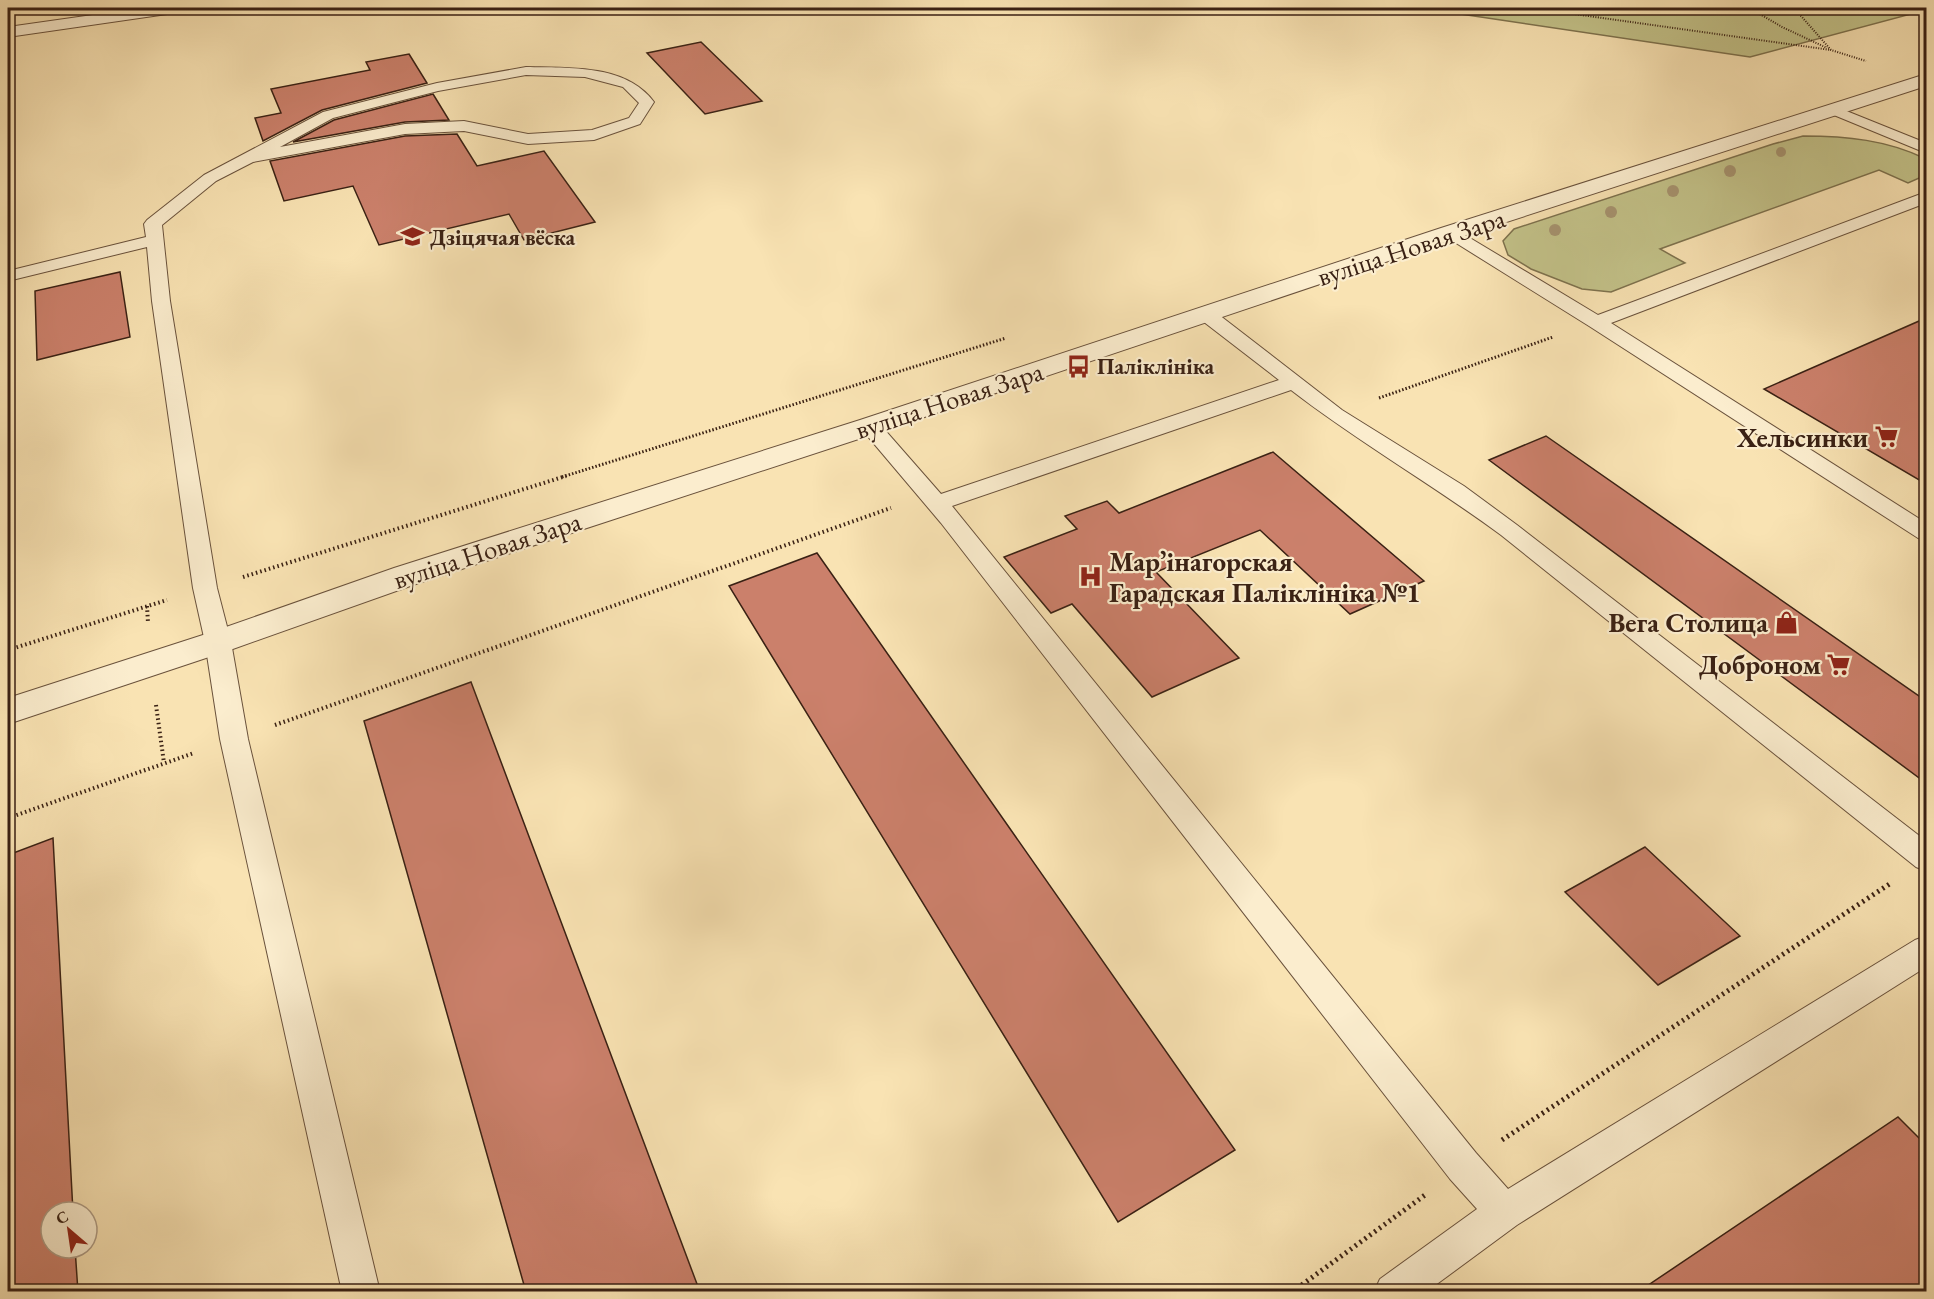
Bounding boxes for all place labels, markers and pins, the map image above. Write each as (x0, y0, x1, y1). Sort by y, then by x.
place label: Дзіцячая вёска (430, 223, 576, 252)
school or university icon: Дзіцячая вёска (399, 224, 425, 250)
place label: Паліклініка (1097, 352, 1215, 381)
bus stop icon: Паліклініка (1066, 353, 1092, 379)
place label: Хельсинки (1736, 420, 1868, 455)
supermarket icon: Хельсинки (1873, 424, 1899, 450)
place label: Марʼінагорская Гарадская Паліклініка №1 (1109, 544, 1420, 610)
hospital icon: Марʼінагорская Гарадская Паліклініка №1 (1078, 564, 1104, 590)
place label: Вега Столица (1608, 605, 1768, 640)
shop icon: Вега Столица (1773, 609, 1799, 635)
place label: Доброном (1699, 647, 1821, 682)
supermarket icon: Доброном (1826, 651, 1852, 677)

